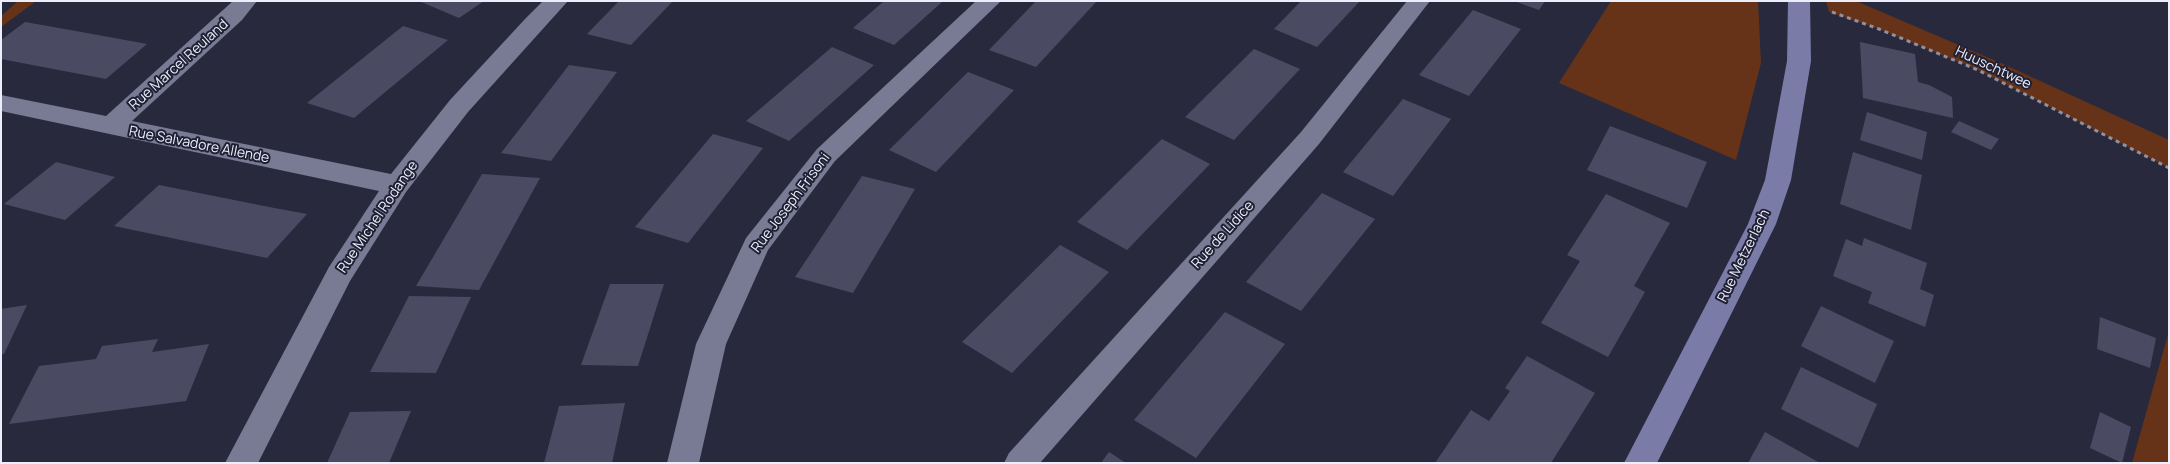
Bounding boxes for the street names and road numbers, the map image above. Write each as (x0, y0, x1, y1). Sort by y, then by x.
street label: Rue Marcel Reuland (126, 16, 232, 114)
street label: Huuschtwee (1952, 43, 2034, 93)
street label: Rue Salvadore Allende (127, 123, 271, 167)
street label: Rue Joseph Frisoni (748, 150, 834, 256)
street label: Rue Michel Rodange (334, 158, 422, 276)
street label: Rue de Lidice (1188, 198, 1258, 272)
street label: Rue Metzerlach (1714, 207, 1774, 305)

